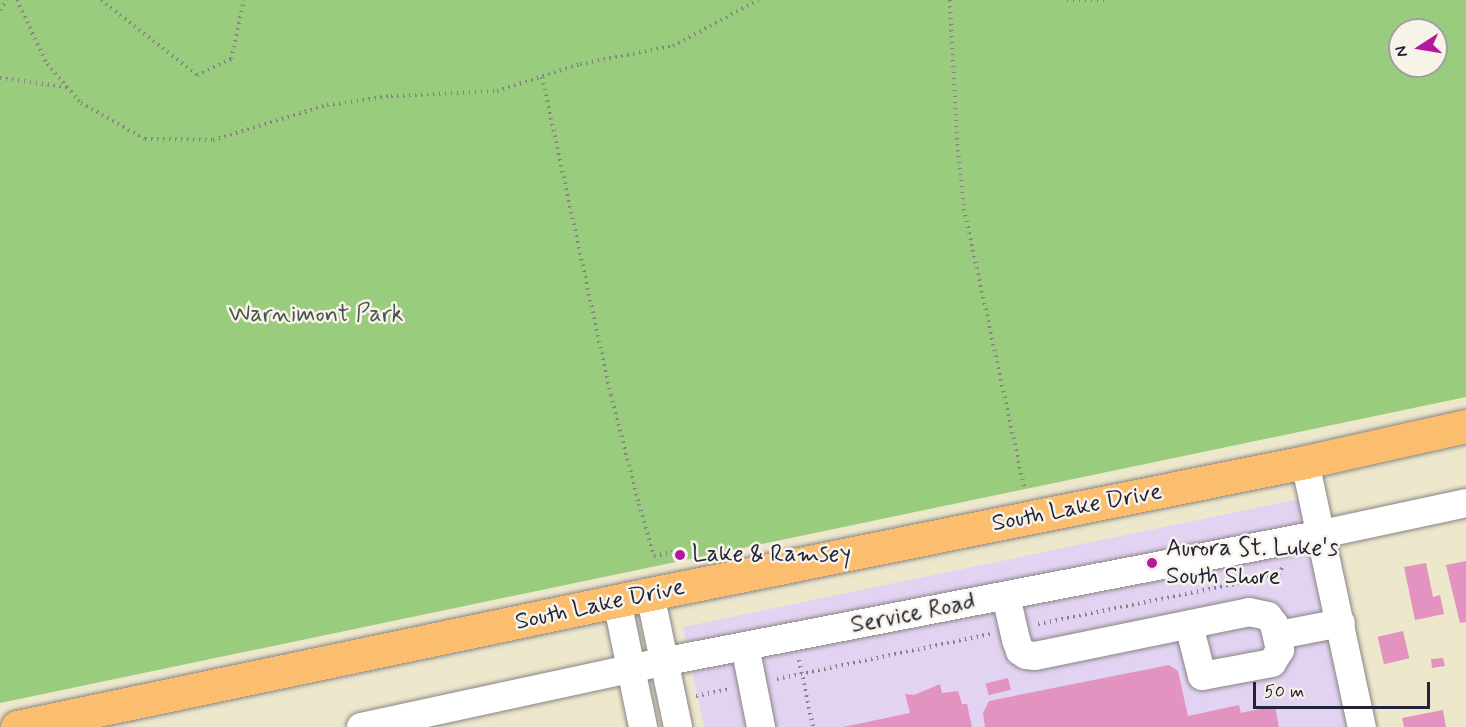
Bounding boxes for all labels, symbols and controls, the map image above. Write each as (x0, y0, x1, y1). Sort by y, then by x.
north arrow (1388, 18, 1448, 78)
text: N (1390, 44, 1413, 59)
park label: Warnimont Park (229, 301, 403, 329)
street label: South Lake Drive (991, 478, 1163, 538)
place label: Aurora St. Luke's South Shore (1166, 535, 1337, 591)
place label: Lake & Ramsey (692, 541, 851, 569)
marker: Lake & Ramsey (673, 548, 687, 562)
marker: Aurora St. Luke's South Shore (1143, 554, 1161, 572)
street label: South Lake Drive (514, 573, 686, 637)
street label: Service Road (848, 588, 978, 640)
scale bar (1256, 670, 1433, 708)
text: 50 m (1264, 680, 1304, 704)

